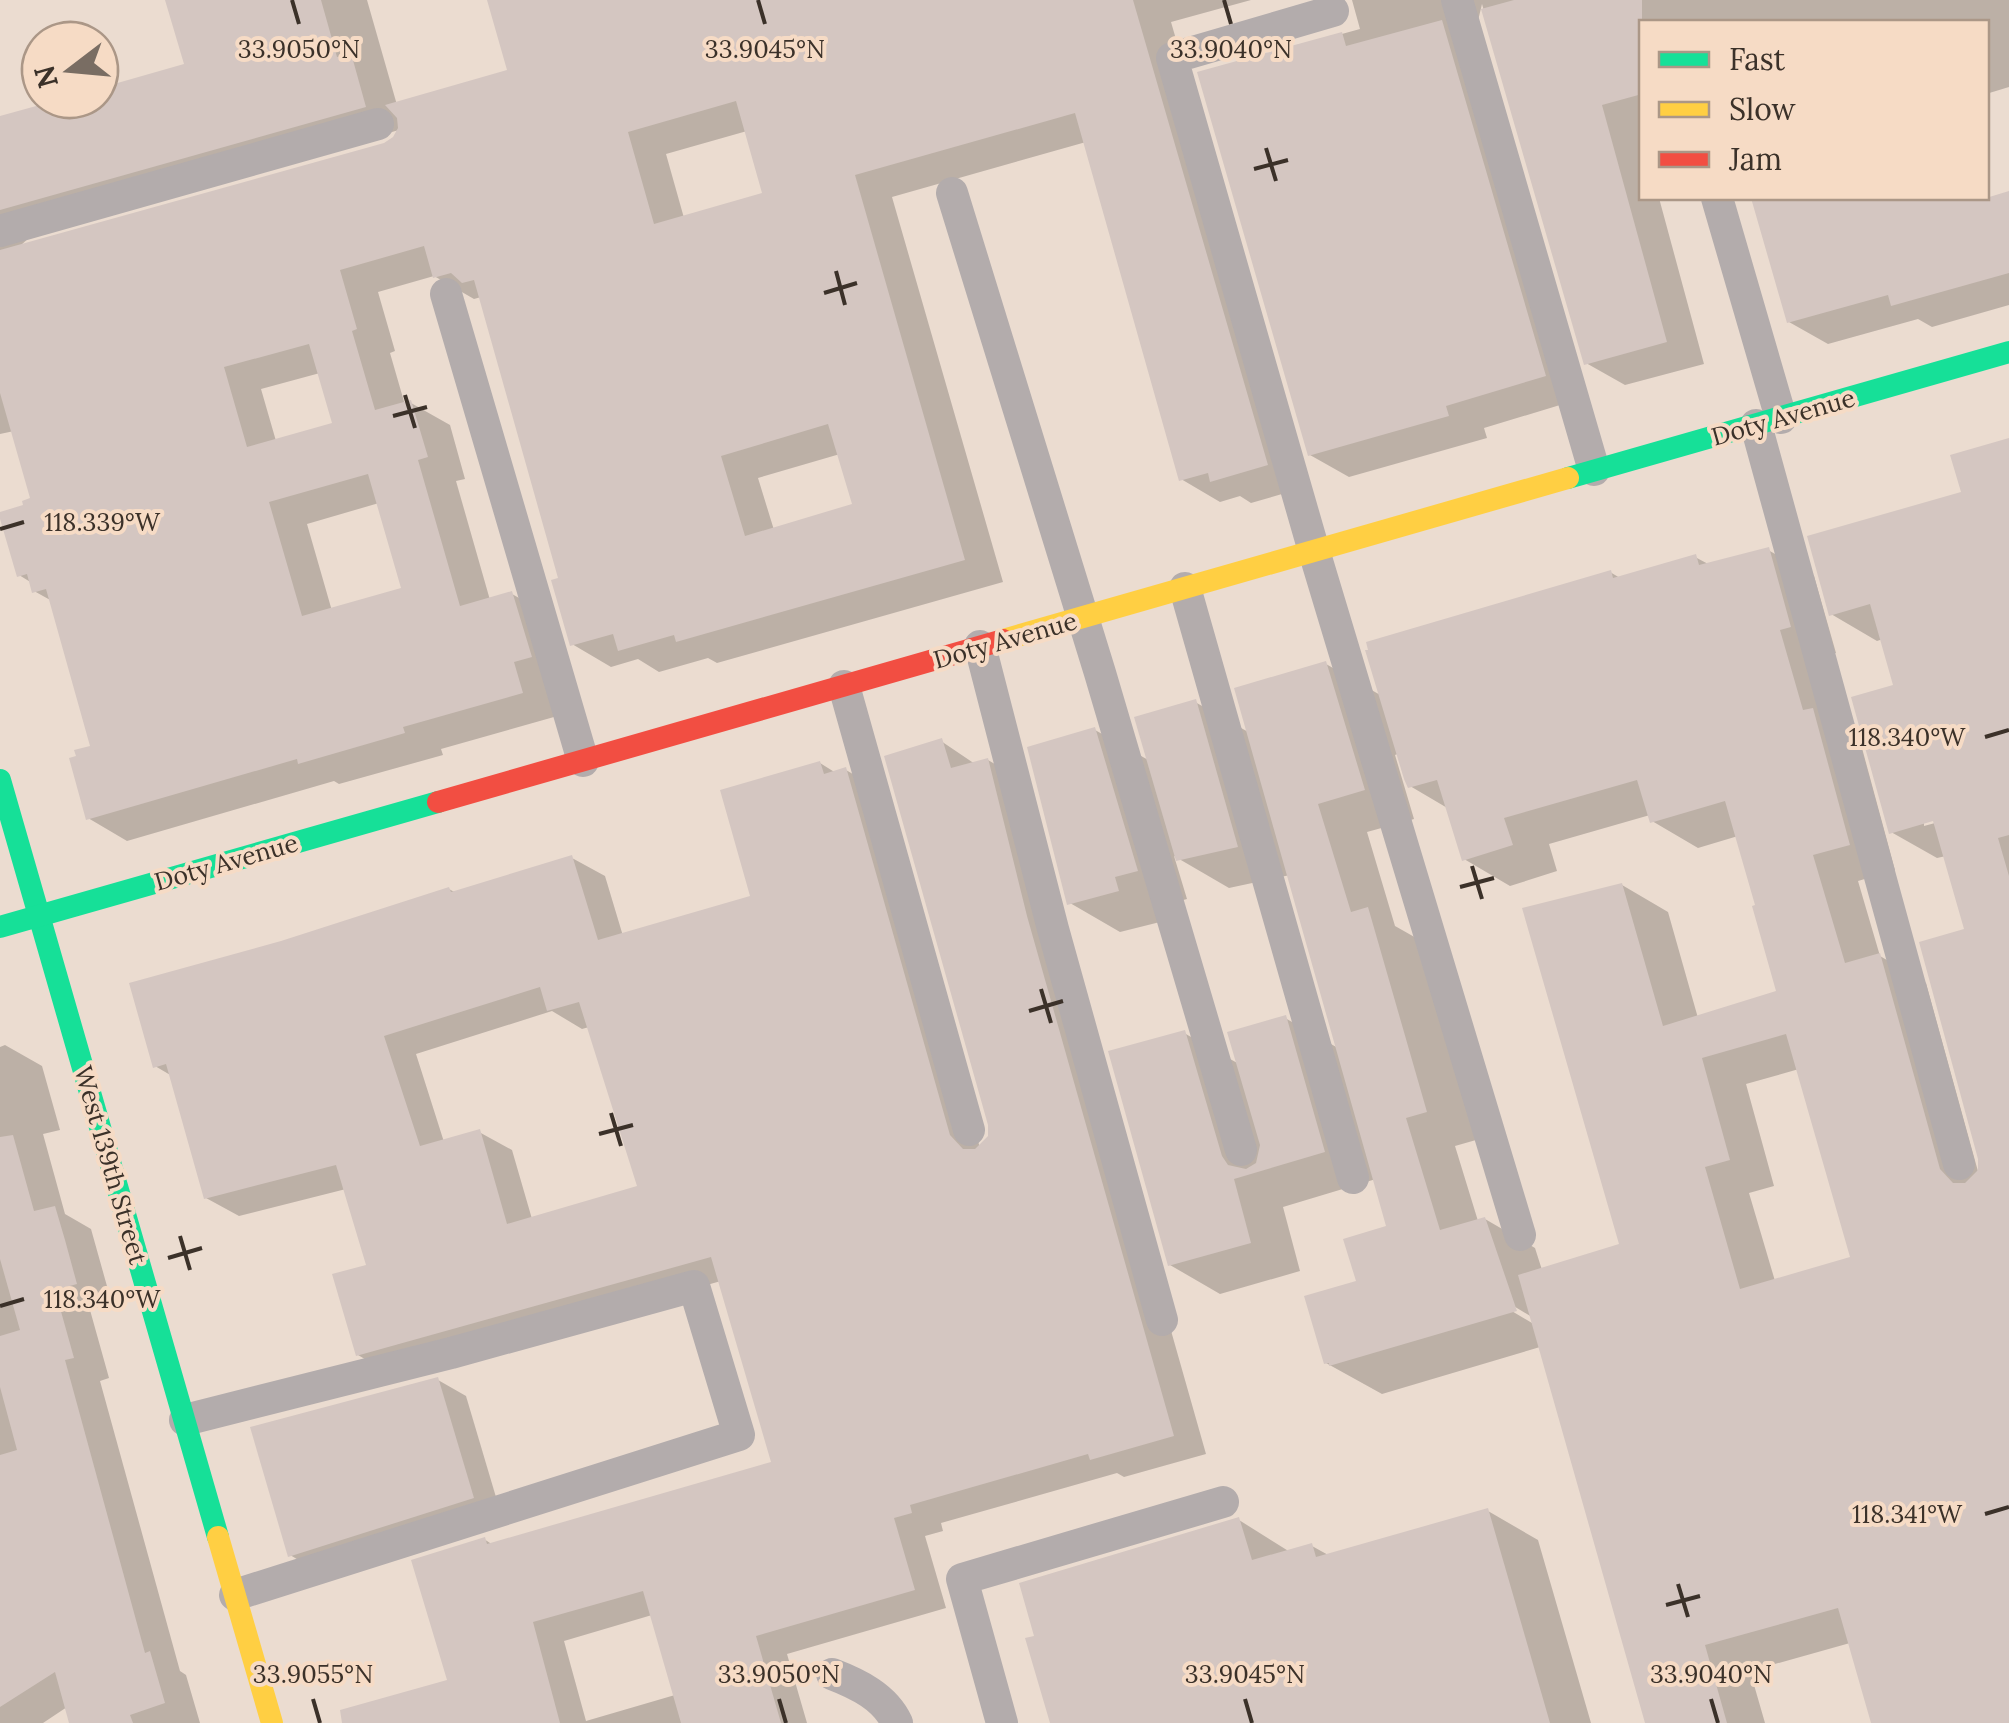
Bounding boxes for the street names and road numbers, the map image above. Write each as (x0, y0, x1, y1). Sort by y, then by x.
street label: Doty Avenue (1708, 381, 1858, 453)
street label: Doty Avenue (930, 604, 1080, 676)
street label: Doty Avenue (151, 826, 301, 898)
street label: West 139th Street (67, 1062, 155, 1268)

